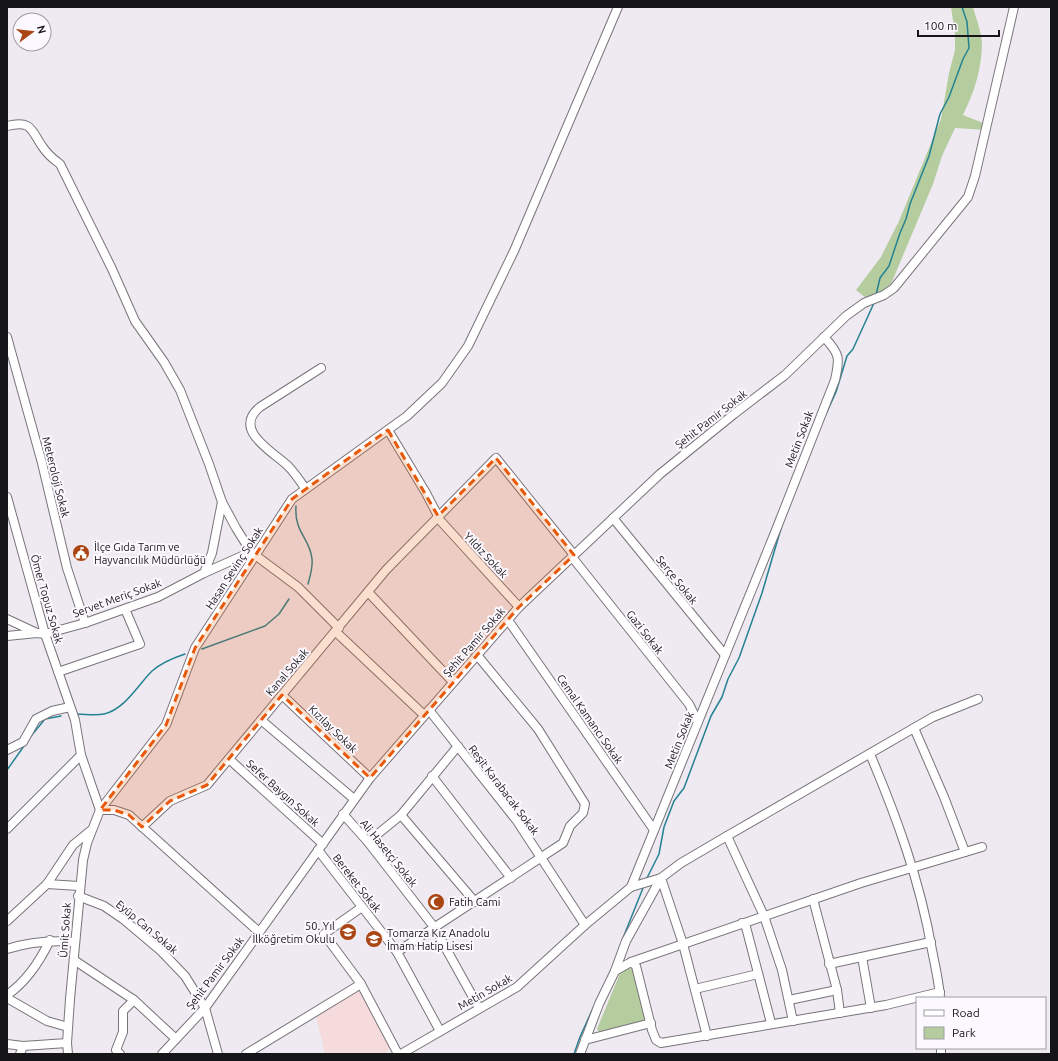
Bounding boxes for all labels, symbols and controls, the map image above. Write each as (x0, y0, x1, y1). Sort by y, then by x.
north arrow (12, 12, 52, 52)
scale bar (918, 12, 999, 38)
text: 100 m (924, 19, 957, 32)
text: N (35, 24, 49, 35)
street label: Şehit Pamir Sokak (673, 387, 750, 451)
street label: Metin Sokak (783, 408, 816, 469)
street label: Meteroloji Sokak (40, 435, 72, 519)
street label: Hasan Sevinç Sokak (203, 524, 265, 611)
street label: Yıldız Sokak (462, 530, 510, 581)
place label: İlçe Gıda Tarım ve Hayvancılık Müdürlüğü (94, 541, 206, 566)
public building icon: İlçe Gıda Tarım ve Hayvancılık Müdürlüğü (71, 543, 91, 563)
street label: Ömer Topuz Sokak (29, 553, 66, 645)
street label: Serçe Sokak (654, 553, 700, 607)
street label: Servet Meriç Sokak (71, 576, 163, 620)
street label: Şehit Pamir Sokak (441, 605, 508, 679)
street label: Gazi Sokak (624, 608, 666, 657)
street label: Kanal Sokak (263, 646, 311, 698)
street label: Cemal Kamancı Sokak (555, 672, 626, 766)
street label: Kızılay Sokak (306, 703, 360, 755)
street label: Metin Sokak (662, 709, 696, 770)
street label: Reşit Karabacak Sokak (466, 743, 542, 838)
street label: Sefer Baygın Sokak (244, 757, 322, 829)
street label: Ali Hasetçi Sokak (358, 817, 420, 889)
street label: Bereket Sokak (331, 852, 384, 915)
mosque icon: Fatih Cami (426, 892, 446, 912)
place label: Fatih Cami (449, 896, 500, 908)
street label: Eyüp Can Sokak (114, 898, 181, 957)
street label: Ümit Sokak (57, 901, 73, 958)
place label: 50. Yıl İlköğretim Okulu (252, 920, 335, 945)
school or university icon: 50. Yıl İlköğretim Okulu (338, 922, 358, 942)
place label: Tomarza Kız Anadolu İmam Hatip Lisesi (387, 927, 490, 952)
school or university icon: Tomarza Kız Anadolu İmam Hatip Lisesi (364, 929, 384, 949)
street label: Şehit Pamir Sokak (184, 934, 246, 1012)
street label: Metin Sokak (456, 971, 515, 1012)
legend (916, 997, 1046, 1049)
text: Road (952, 1006, 980, 1019)
text: Park (952, 1026, 976, 1039)

